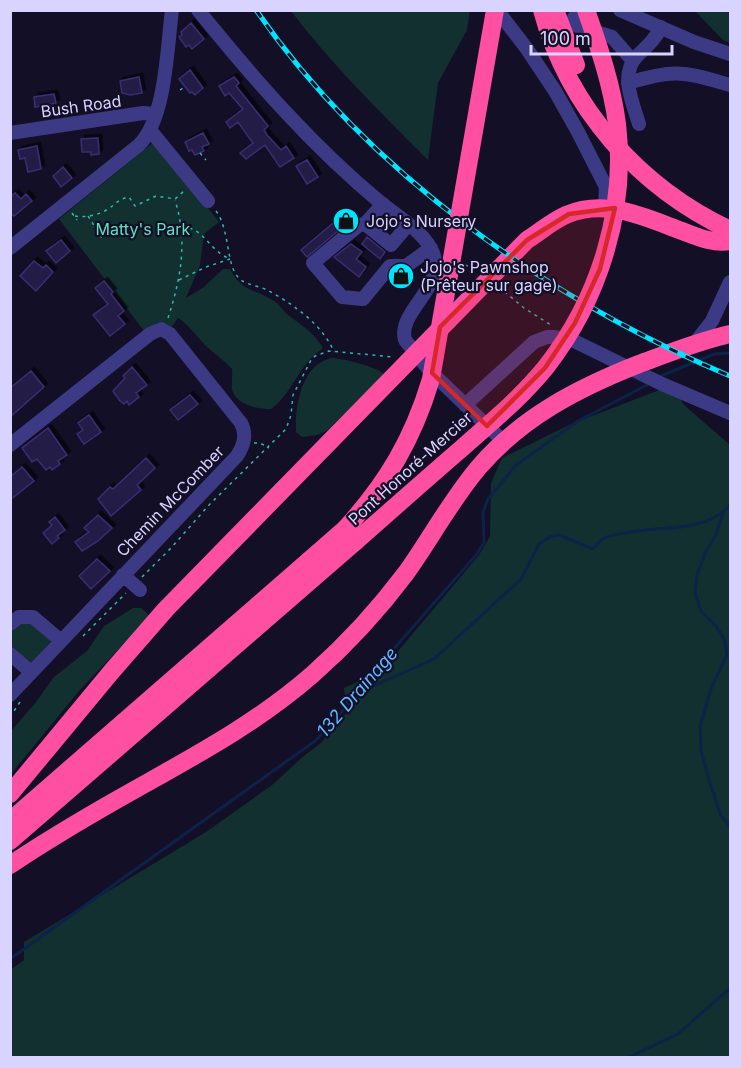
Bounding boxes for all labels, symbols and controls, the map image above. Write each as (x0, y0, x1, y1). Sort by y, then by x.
scale bar (531, 18, 672, 56)
text: 100 m (540, 28, 591, 49)
street label: Bush Road (40, 90, 122, 122)
shop icon: Jojo's Nursery (331, 206, 361, 236)
place label: Jojo's Nursery (366, 211, 476, 231)
park label: Matty's Park (96, 219, 191, 239)
place label: Jojo's Pawnshop (Prêteur sur gage) (420, 257, 558, 295)
shop icon: Jojo's Pawnshop (Prêteur sur gage) (386, 261, 416, 291)
street label: Pont Honoré-Mercier (344, 407, 476, 529)
street label: Chemin McComber (112, 441, 228, 561)
water label: 132 Drainage (312, 643, 402, 741)

